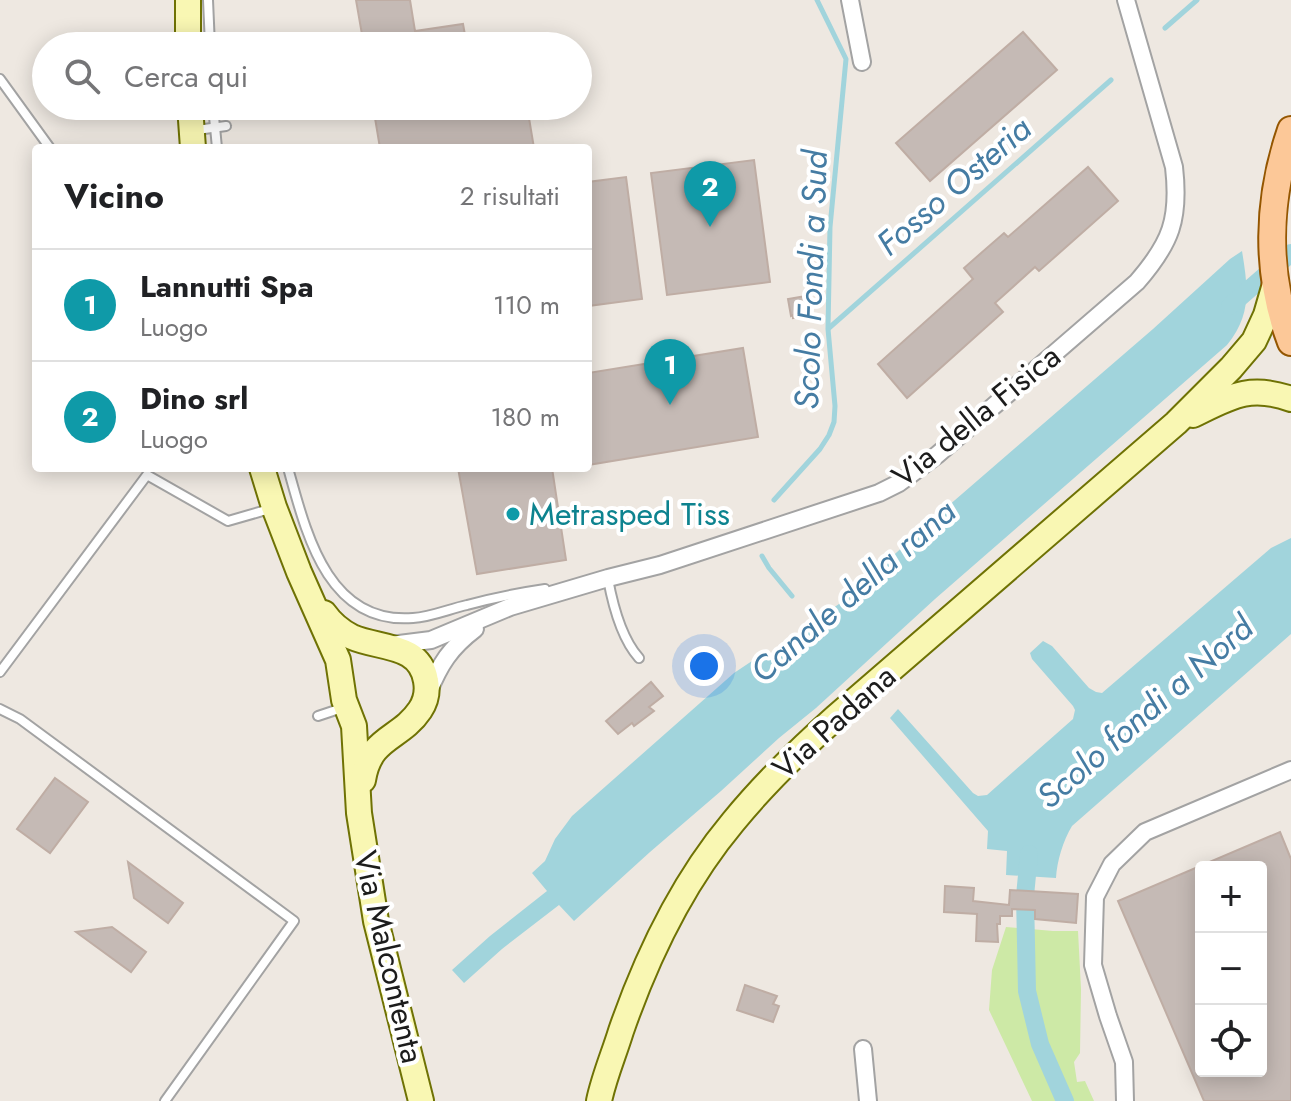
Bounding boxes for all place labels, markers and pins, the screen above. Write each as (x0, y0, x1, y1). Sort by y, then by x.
pin: 2 (684, 161, 736, 227)
pin: 1 (644, 339, 696, 405)
place label: Metrasped Tiss (529, 491, 730, 537)
marker: Metrasped Tiss (504, 505, 522, 523)

